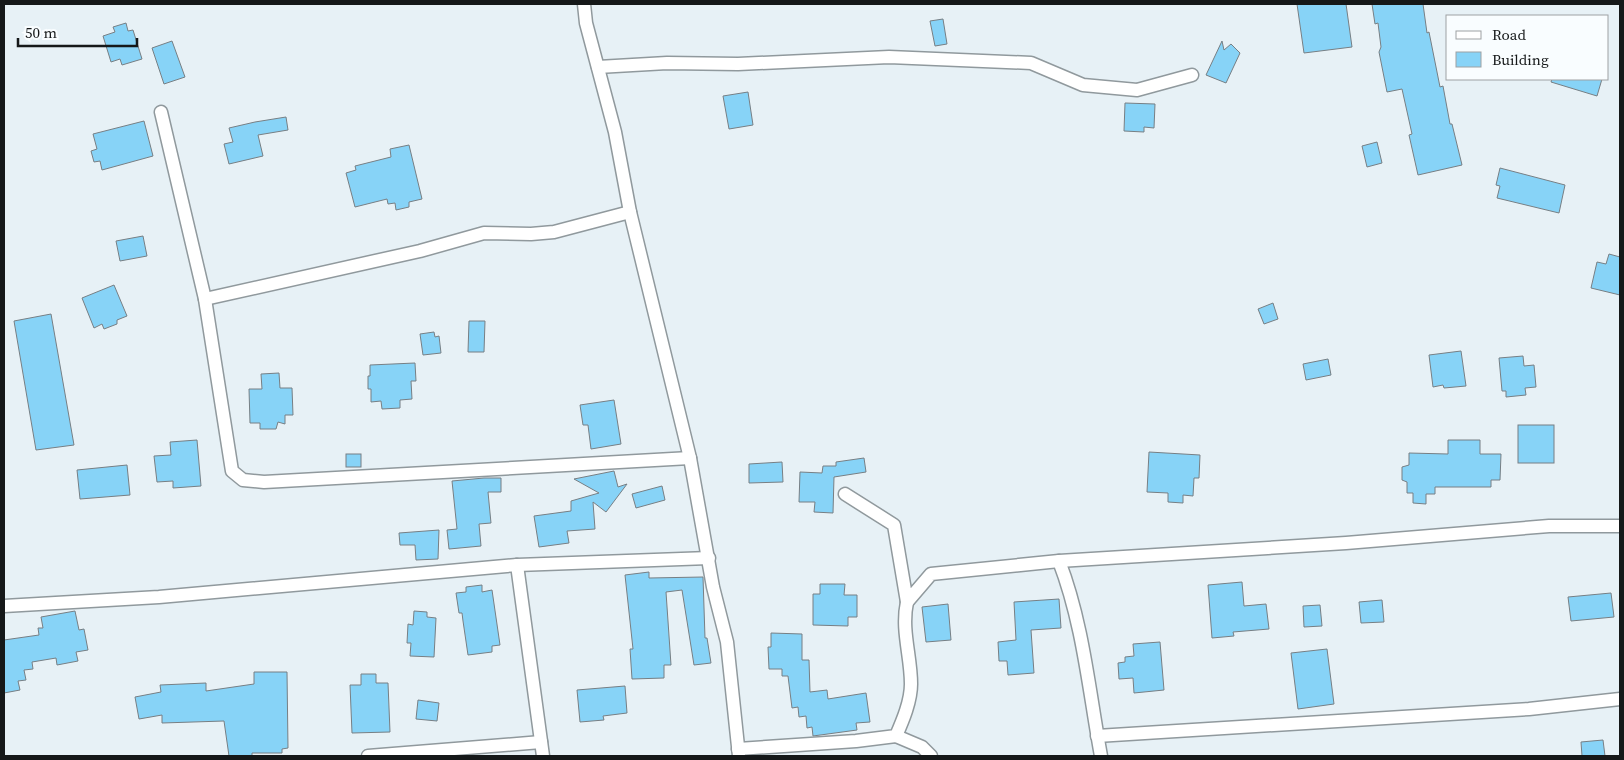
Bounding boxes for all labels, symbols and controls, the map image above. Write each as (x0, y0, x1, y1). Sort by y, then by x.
scale bar (18, 15, 136, 47)
legend (1446, 15, 1609, 80)
text: 50 m (25, 22, 57, 43)
text: Road (1492, 24, 1526, 45)
text: Building (1492, 49, 1549, 70)

